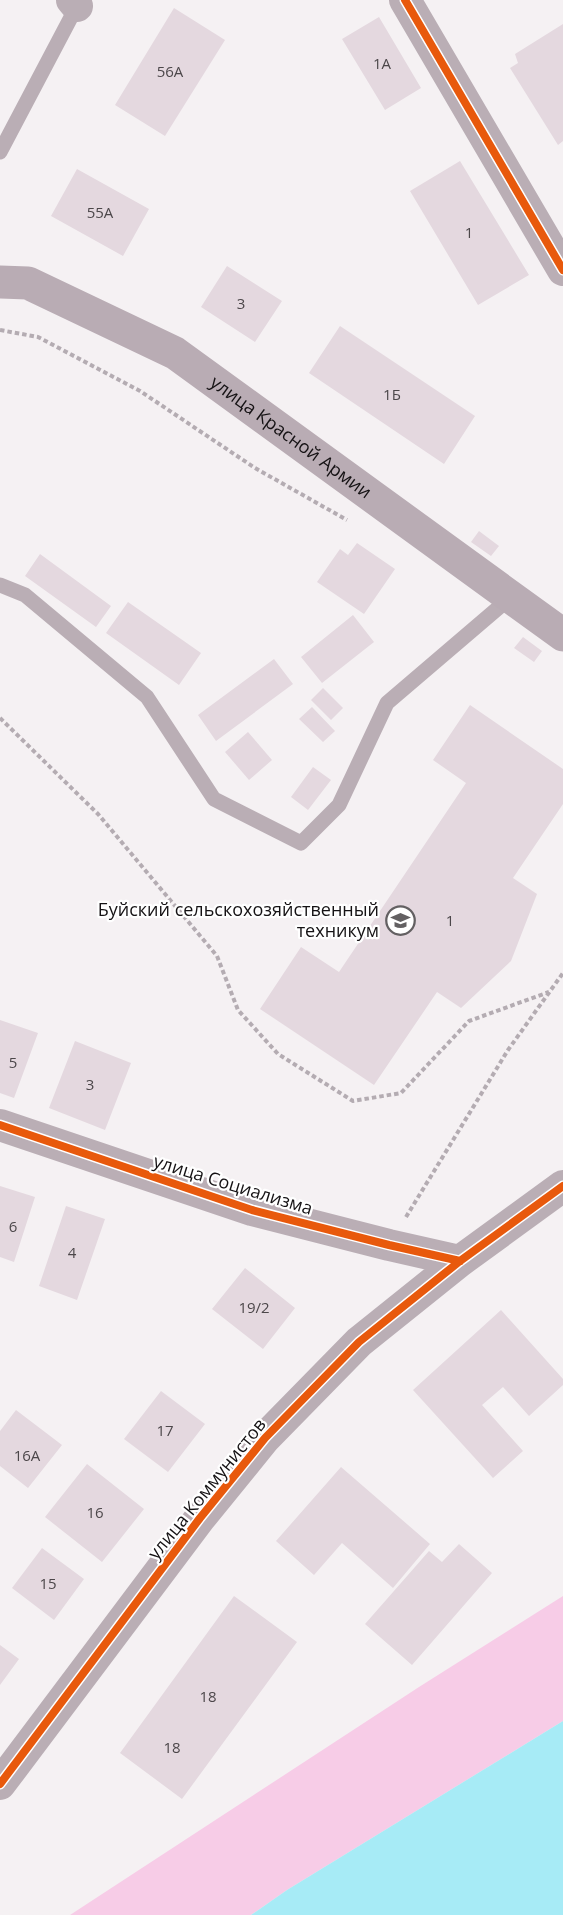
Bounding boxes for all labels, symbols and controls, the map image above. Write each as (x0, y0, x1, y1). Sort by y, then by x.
house number: 1А (373, 53, 392, 73)
house number: 56А (157, 61, 184, 81)
house number: 55А (87, 202, 114, 222)
house number: 1 (465, 222, 473, 242)
house number: 3 (237, 293, 245, 313)
street label: улица Красной Армии (206, 370, 377, 503)
house number: 1Б (383, 384, 401, 404)
place label: Буйский сельскохозяйственный техникум (98, 897, 379, 942)
school or university icon: Буйский сельскохозяйственный техникум (384, 904, 416, 936)
house number: 1 (446, 910, 454, 930)
house number: 5 (9, 1052, 17, 1072)
house number: 3 (86, 1074, 94, 1094)
street label: улица Социализма (151, 1148, 316, 1220)
house number: 6 (9, 1216, 17, 1236)
house number: 4 (68, 1242, 77, 1262)
house number: 19/2 (238, 1297, 270, 1317)
street label: улица Коммунистов (142, 1413, 271, 1564)
house number: 17 (156, 1420, 174, 1440)
house number: 16А (14, 1445, 41, 1465)
house number: 16 (86, 1502, 104, 1522)
house number: 15 (39, 1573, 57, 1593)
house number: 18 (199, 1686, 217, 1706)
house number: 18 (163, 1737, 181, 1757)

